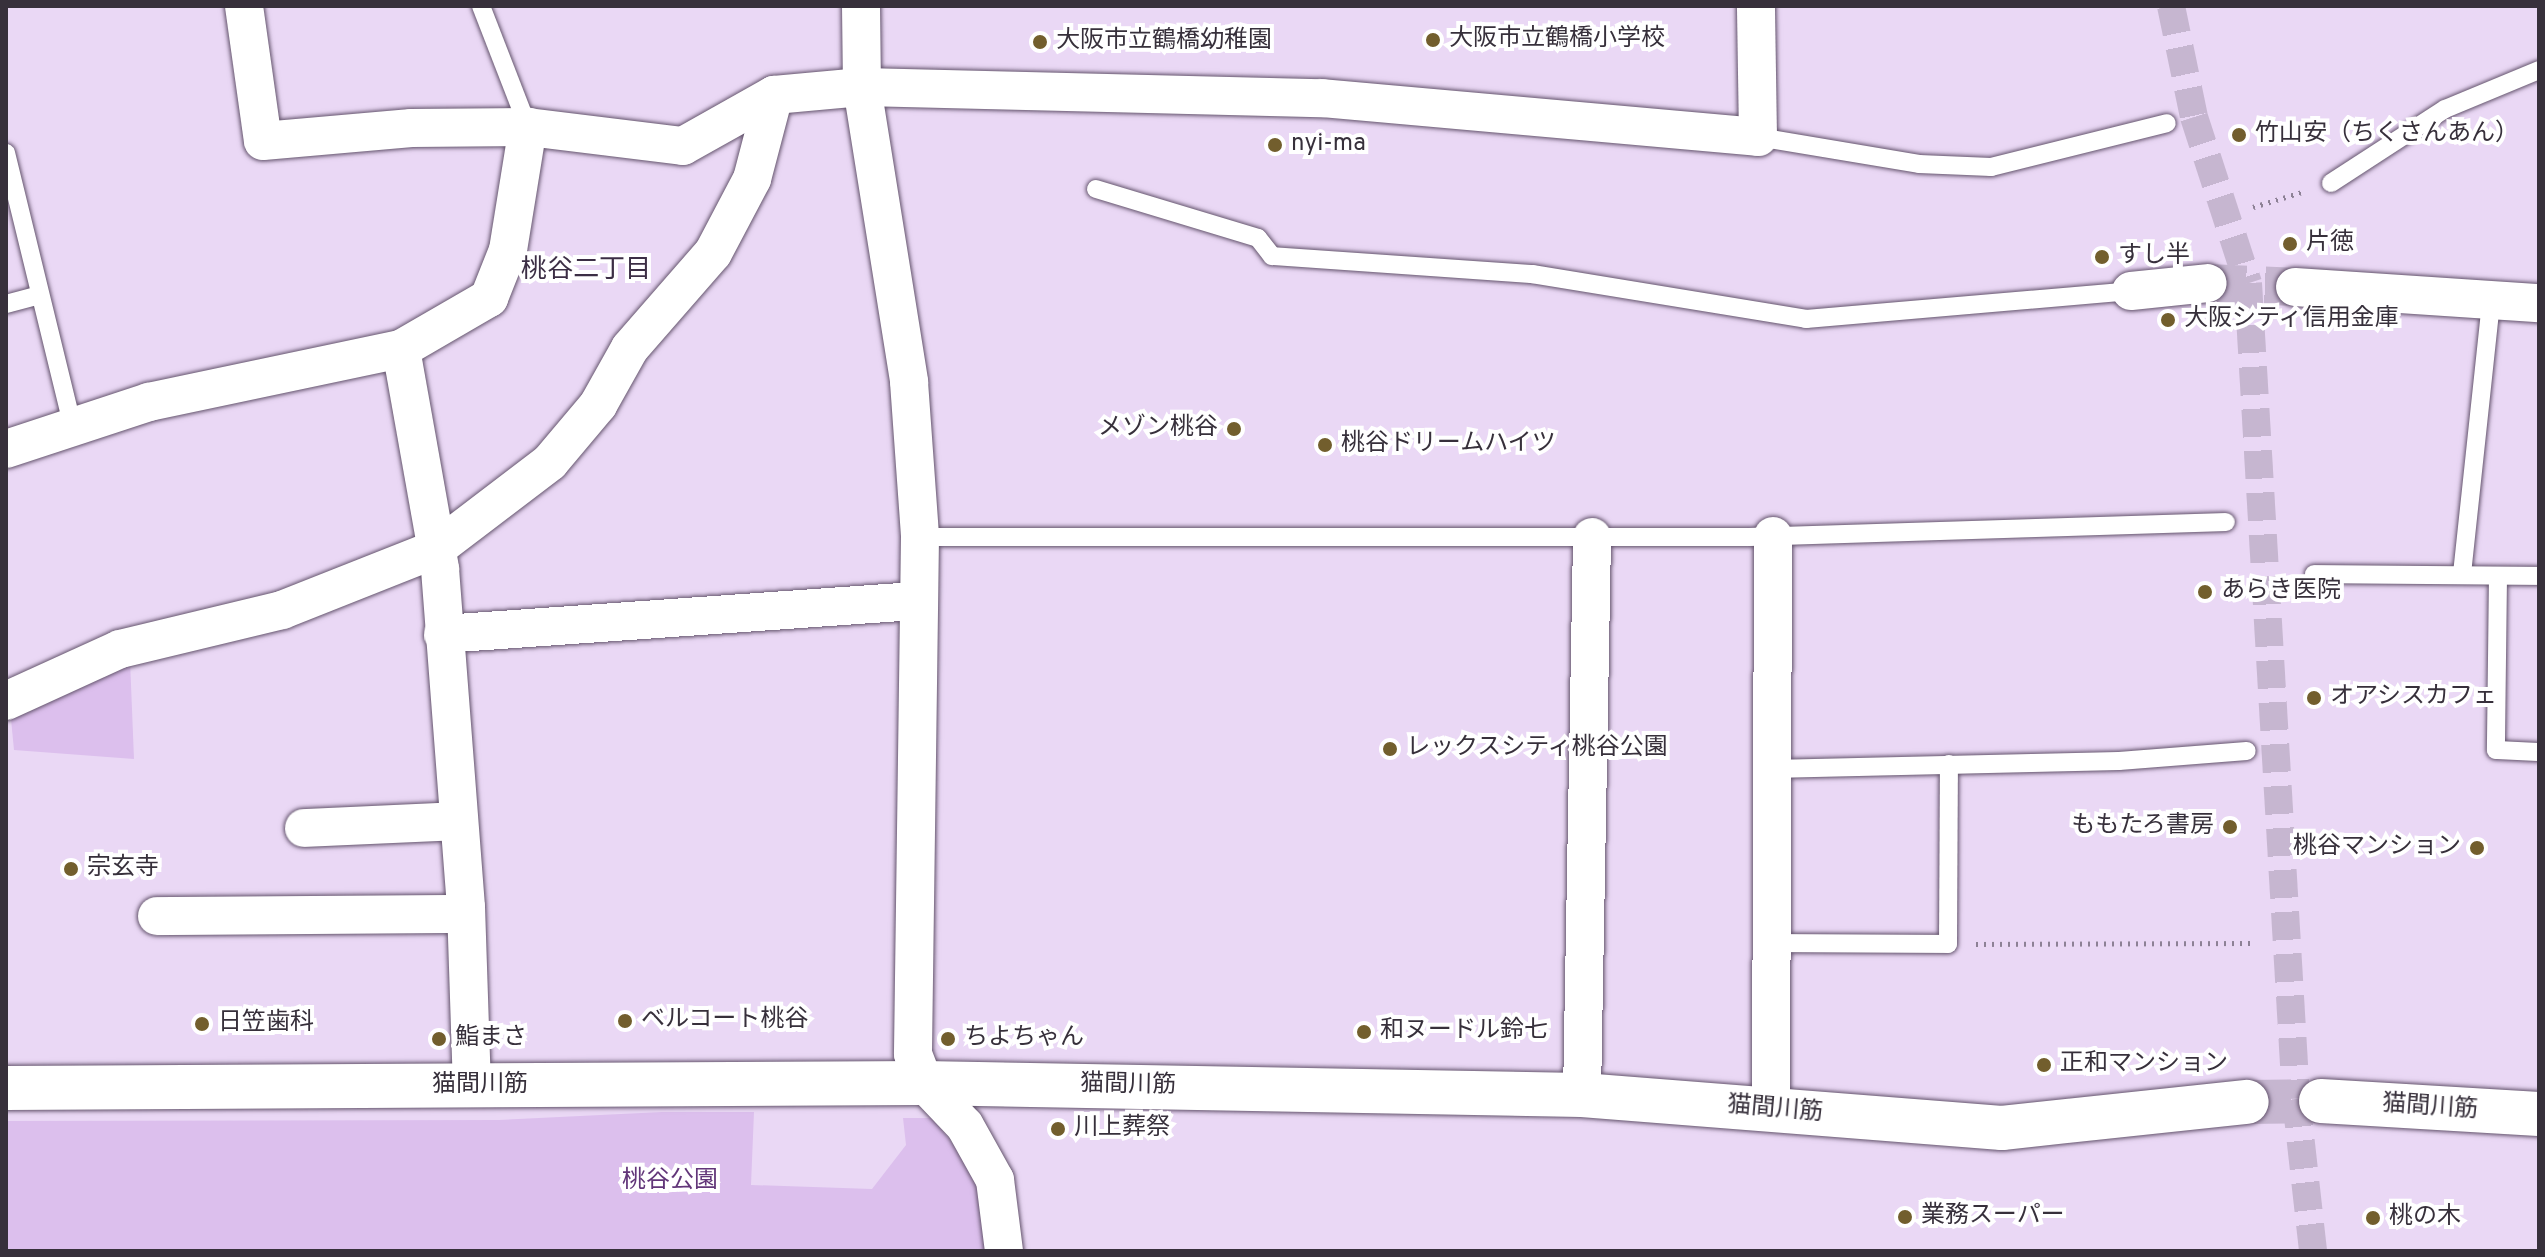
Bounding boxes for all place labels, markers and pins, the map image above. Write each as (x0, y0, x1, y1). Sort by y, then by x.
place label: 大阪市立鶴橋小学校 (1449, 26, 1665, 54)
place label: 大阪市立鶴橋幼稚園 (1056, 28, 1272, 56)
marker: 大阪市立鶴橋小学校 (1424, 31, 1442, 49)
marker: 大阪市立鶴橋幼稚園 (1031, 33, 1049, 51)
place label: 竹山安（ちくさんあん） (2255, 121, 2519, 149)
marker: 竹山安（ちくさんあん） (2230, 126, 2248, 144)
place label: nyi-ma (1291, 131, 1366, 159)
marker: nyi-ma (1266, 136, 1284, 154)
place label: 片徳 (2306, 230, 2354, 258)
marker: 片徳 (2281, 235, 2299, 253)
place label: すし半 (2118, 243, 2190, 271)
marker: すし半 (2093, 248, 2111, 266)
place label: 大阪シティ信用金庫 (2184, 306, 2400, 334)
marker: 大阪シティ信用金庫 (2159, 311, 2177, 329)
place label: メゾン桃谷 (1098, 415, 1218, 443)
marker: メゾン桃谷 (1225, 420, 1243, 438)
place label: 桃谷ドリームハイツ (1341, 431, 1557, 459)
marker: 桃谷ドリームハイツ (1316, 436, 1334, 454)
place label: あらき医院 (2221, 578, 2341, 606)
marker: あらき医院 (2196, 583, 2214, 601)
place label: オアシスカフェ (2330, 684, 2498, 712)
marker: オアシスカフェ (2305, 689, 2323, 707)
place label: レックスシティ桃谷公園 (1406, 735, 1670, 763)
marker: レックスシティ桃谷公園 (1381, 740, 1399, 758)
place label: ももたろ書房 (2070, 813, 2214, 841)
marker: ももたろ書房 (2221, 818, 2239, 836)
place label: 桃谷マンション (2293, 834, 2461, 862)
marker: 桃谷マンション (2468, 839, 2486, 857)
place label: 宗玄寺 (87, 855, 159, 883)
marker: 宗玄寺 (62, 860, 80, 878)
place label: ベルコート桃谷 (641, 1007, 809, 1035)
place label: 日笠歯科 (218, 1010, 314, 1038)
marker: ベルコート桃谷 (616, 1012, 634, 1030)
marker: 日笠歯科 (193, 1015, 211, 1033)
place label: 和ヌードル鈴七 (1380, 1018, 1548, 1046)
marker: 和ヌードル鈴七 (1355, 1023, 1373, 1041)
place label: 鮨まさ (455, 1025, 527, 1053)
place label: ちよちゃん (964, 1025, 1084, 1053)
marker: 鮨まさ (430, 1030, 448, 1048)
marker: ちよちゃん (939, 1030, 957, 1048)
place label: 正和マンション (2060, 1051, 2228, 1079)
marker: 正和マンション (2035, 1056, 2053, 1074)
place label: 川上葬祭 (1074, 1115, 1170, 1143)
marker: 川上葬祭 (1049, 1120, 1067, 1138)
place label: 業務スーパー (1921, 1203, 2065, 1231)
place label: 桃の木 (2389, 1204, 2461, 1232)
marker: 業務スーパー (1896, 1208, 1914, 1226)
marker: 桃の木 (2364, 1209, 2382, 1227)

